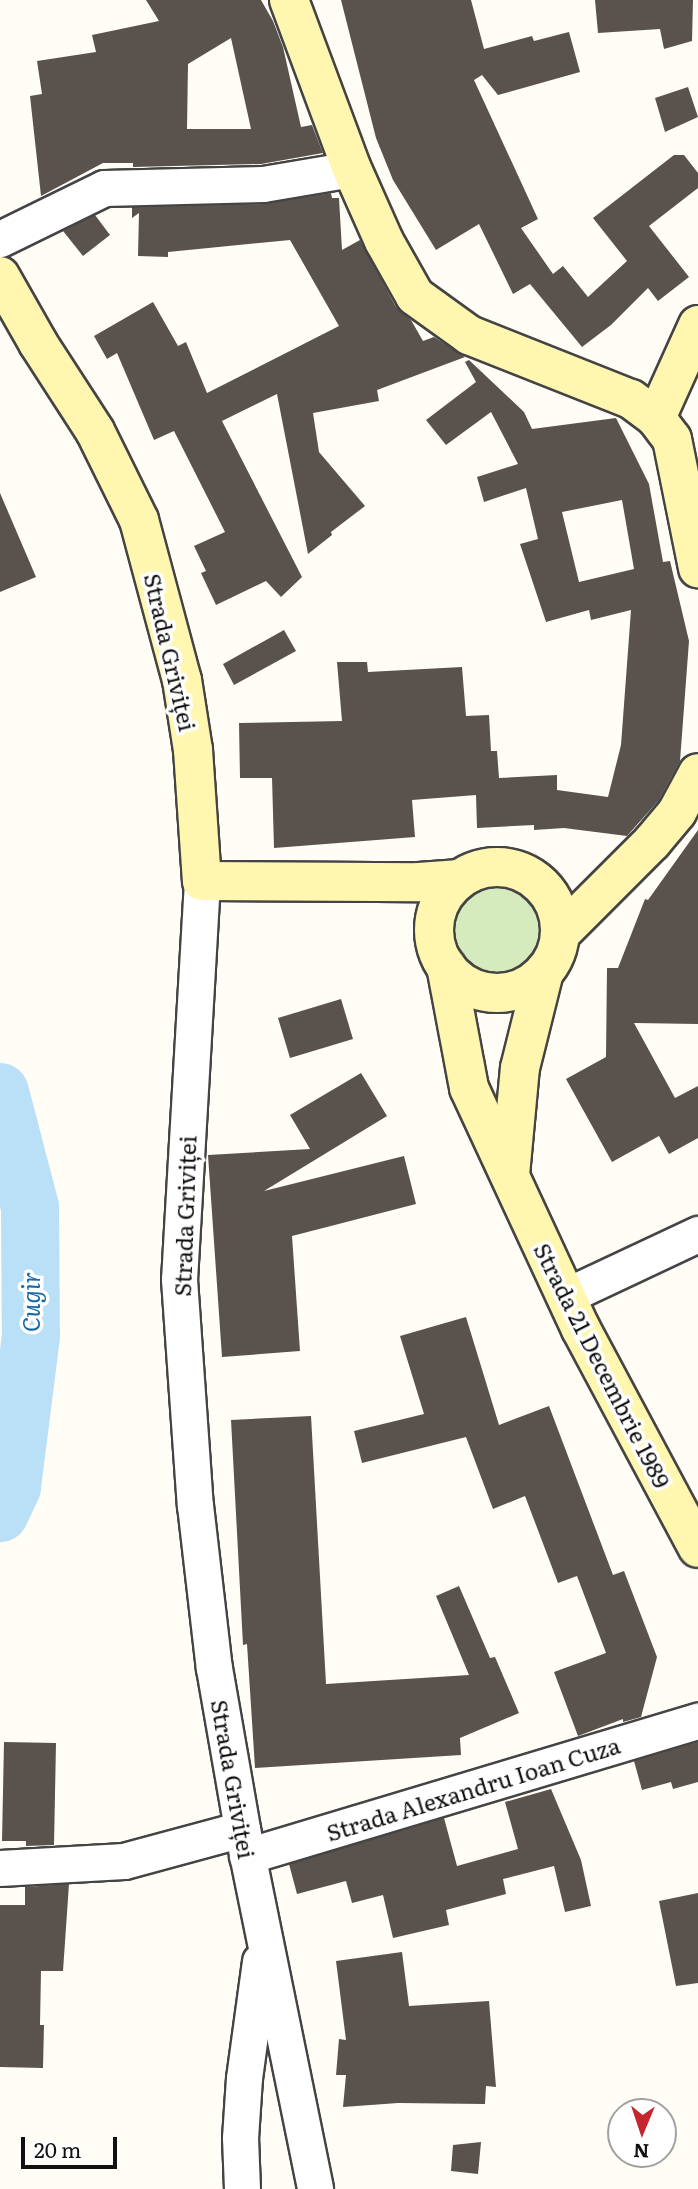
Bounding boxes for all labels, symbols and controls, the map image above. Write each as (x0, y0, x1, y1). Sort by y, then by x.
street label: Strada Griviței (139, 570, 203, 734)
street label: Strada Griviței (167, 1135, 201, 1297)
street label: Strada 21 Decembrie 1989 (529, 1238, 677, 1492)
water label: Cugir (16, 1272, 44, 1332)
street label: Strada Griviței (206, 1697, 262, 1861)
street label: Strada Alexandru Ioan Cuza (323, 1730, 623, 1846)
north arrow (607, 2098, 677, 2168)
scale bar (24, 2122, 121, 2166)
text: 20 m (34, 2133, 81, 2164)
text: N (633, 2138, 650, 2166)

